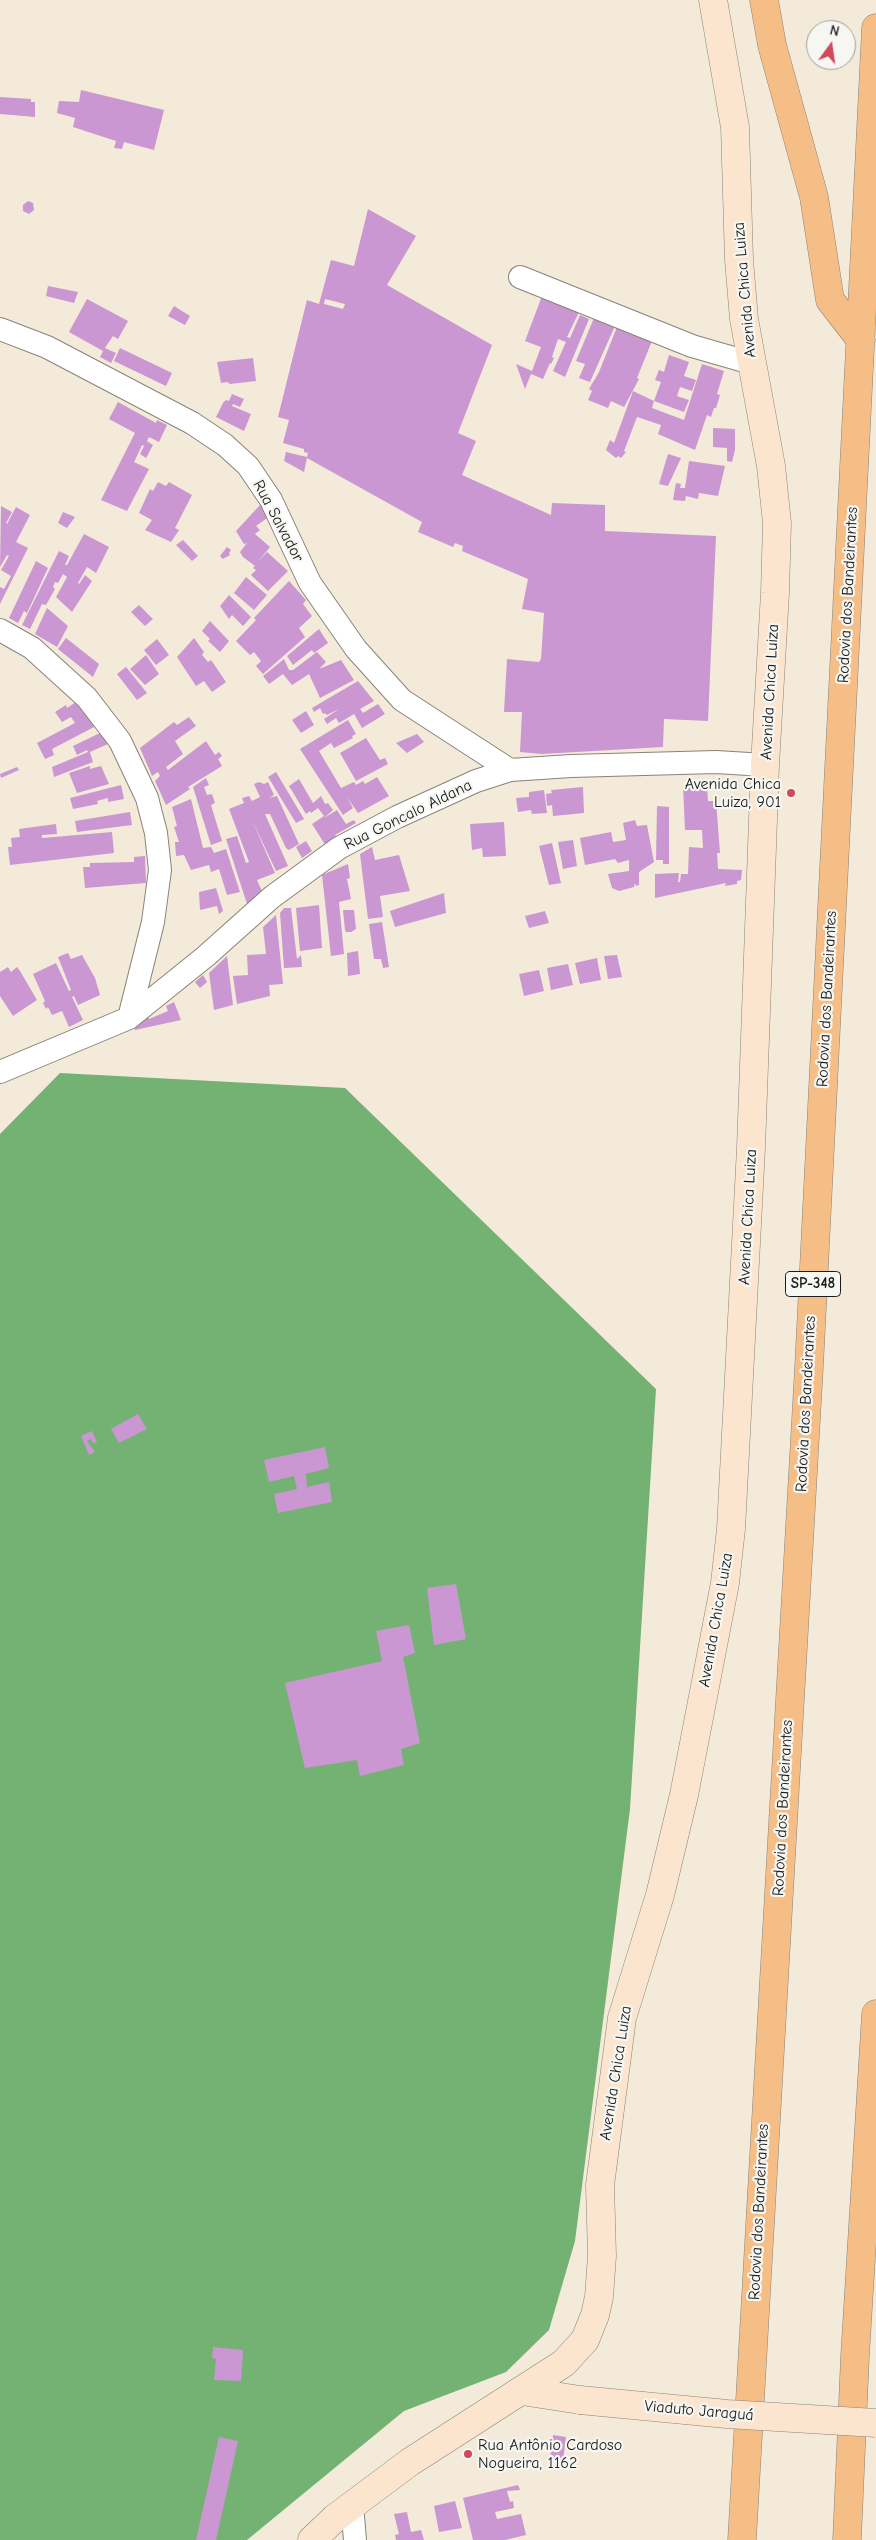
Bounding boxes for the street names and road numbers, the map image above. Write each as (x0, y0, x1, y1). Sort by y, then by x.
street label: Avenida Chica Luiza (730, 221, 760, 359)
street label: Rua Salvador (248, 477, 308, 565)
street label: Rodovia dos Bandeirantes (834, 506, 862, 684)
street label: Avenida Chica Luiza (757, 624, 783, 760)
street label: Rua Goncalo Aldana (341, 776, 475, 854)
street label: Rodovia dos Bandeirantes (813, 910, 841, 1088)
street label: Avenida Chica Luiza (735, 1149, 761, 1285)
road number: SP-348 (786, 1272, 840, 1296)
street label: Rodovia dos Bandeirantes (792, 1315, 820, 1493)
street label: Avenida Chica Luiza (695, 1551, 737, 1689)
street label: Rodovia dos Bandeirantes (769, 1719, 797, 1897)
street label: Avenida Chica Luiza (596, 2004, 636, 2142)
street label: Rodovia dos Bandeirantes (745, 2123, 773, 2301)
street label: Viaduto Jaraguá (643, 2397, 755, 2425)

